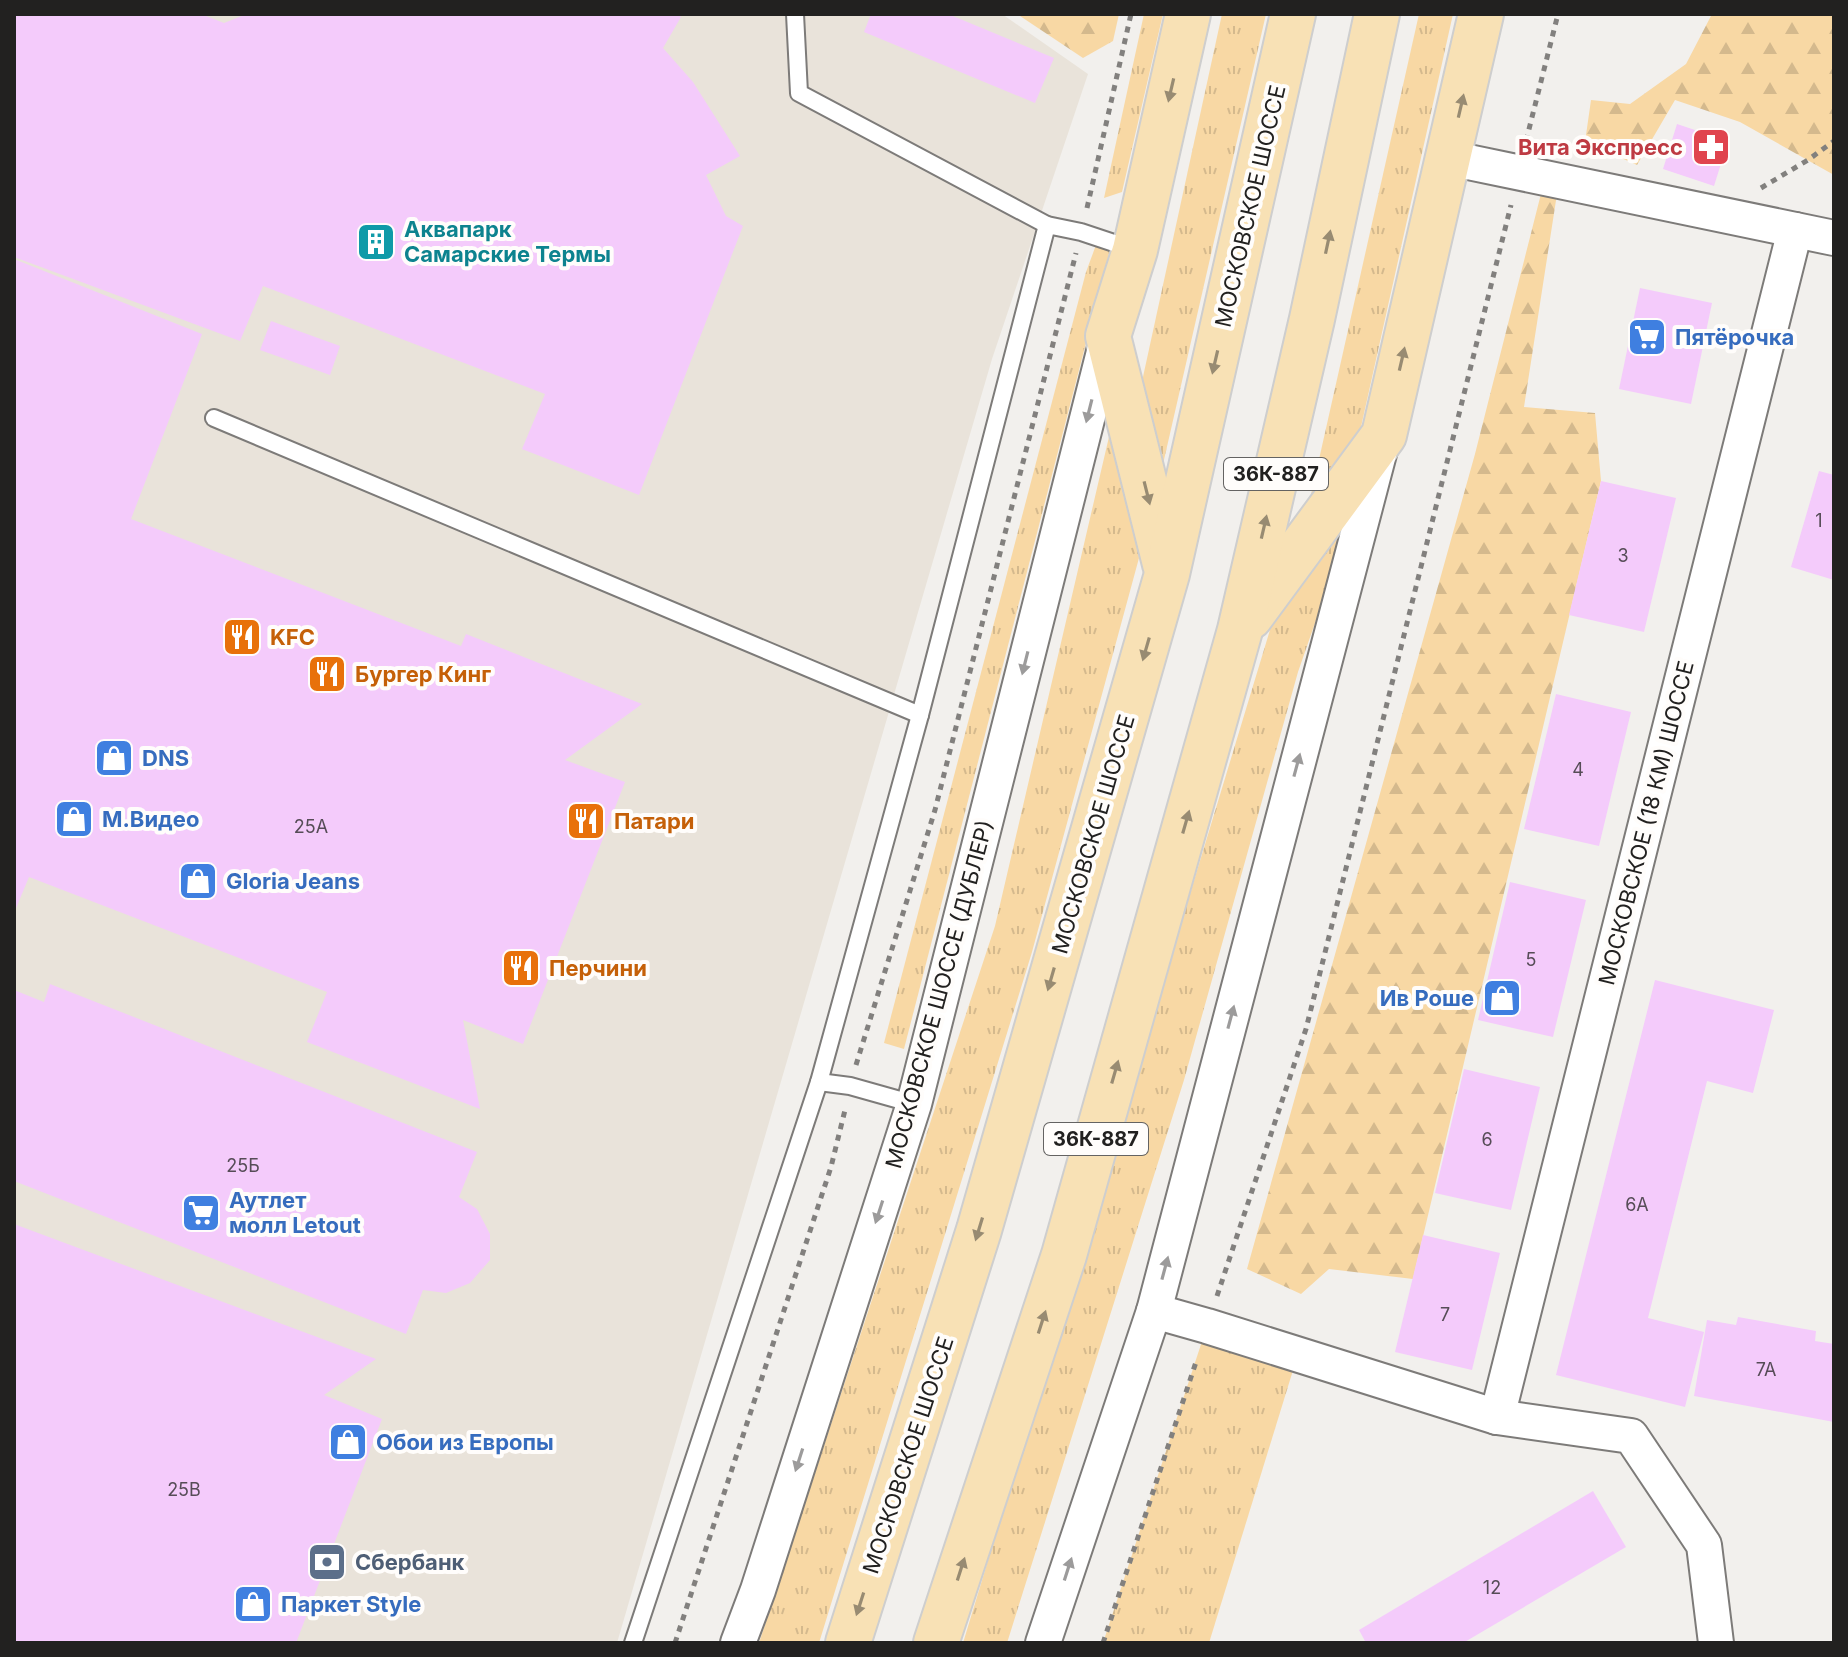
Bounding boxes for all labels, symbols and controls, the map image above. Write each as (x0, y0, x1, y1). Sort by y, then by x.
one-way arrow (1164, 78, 1177, 103)
street label: МОСКОВСКОЕ ШОССЕ (1209, 82, 1291, 330)
one-way arrow (1455, 93, 1468, 118)
pharmacy icon: Вита Экспресс (1690, 126, 1732, 168)
place label: Вита Экспресс (1518, 134, 1683, 160)
place label: Аквапарк Самарские Термы (404, 216, 611, 267)
building icon: Аквапарк Самарские Термы (355, 221, 397, 263)
one-way arrow (1323, 230, 1335, 255)
supermarket icon: Пятёрочка (1626, 316, 1668, 358)
place label: Пятёрочка (1675, 324, 1794, 350)
one-way arrow (1396, 347, 1409, 372)
one-way arrow (1208, 350, 1220, 375)
one-way arrow (1082, 399, 1095, 424)
road number: 36К-887 (1224, 458, 1328, 490)
one-way arrow (1142, 481, 1154, 506)
house number: 1 (1815, 510, 1823, 531)
one-way arrow (1258, 514, 1271, 539)
house number: 3 (1617, 545, 1629, 566)
restaurant icon: KFC (221, 616, 263, 658)
place label: KFC (270, 624, 315, 650)
one-way arrow (1139, 637, 1152, 661)
one-way arrow (1019, 651, 1031, 676)
restaurant icon: Бургер Кинг (306, 653, 348, 695)
street label: МОСКОВСКОЕ (18 КМ) ШОССЕ (1593, 658, 1699, 988)
place label: Бургер Кинг (355, 661, 491, 687)
street label: МОСКОВСКОЕ ШОССЕ (1046, 711, 1140, 957)
shop icon: DNS (93, 737, 135, 779)
place label: DNS (142, 745, 189, 771)
one-way arrow (1291, 753, 1304, 777)
house number: 4 (1572, 759, 1584, 780)
shop icon: М.Видео (53, 798, 95, 840)
restaurant icon: Патари (565, 800, 607, 842)
place label: М.Видео (102, 806, 199, 832)
place label: Патари (614, 808, 694, 834)
one-way arrow (1180, 810, 1193, 834)
house number: 25А (294, 816, 328, 837)
street label: МОСКОВСКОЕ ШОССЕ (ДУБЛЕР) (880, 817, 998, 1171)
shop icon: Gloria Jeans (177, 860, 219, 902)
place label: Gloria Jeans (226, 868, 360, 894)
restaurant icon: Перчини (500, 947, 542, 989)
house number: 5 (1526, 949, 1536, 970)
place label: Перчини (549, 955, 647, 981)
one-way arrow (1044, 968, 1057, 992)
shop icon: Ив Роше (1481, 977, 1523, 1019)
place label: Ив Роше (1380, 985, 1474, 1011)
one-way arrow (1225, 1004, 1237, 1029)
one-way arrow (1109, 1060, 1122, 1084)
road number: 36К-887 (1044, 1123, 1148, 1155)
house number: 6 (1481, 1129, 1493, 1150)
house number: 25Б (226, 1155, 260, 1176)
place label: Аутлет молл Letout (229, 1187, 361, 1238)
supermarket icon: Аутлет молл Letout (180, 1192, 222, 1234)
house number: 6А (1625, 1194, 1649, 1215)
one-way arrow (872, 1200, 885, 1224)
one-way arrow (972, 1218, 985, 1242)
one-way arrow (1159, 1256, 1171, 1281)
house number: 7 (1440, 1304, 1450, 1325)
one-way arrow (1036, 1309, 1048, 1333)
street label: МОСКОВСКОЕ ШОССЕ (857, 1333, 959, 1577)
house number: 7А (1756, 1359, 1776, 1380)
shop icon: Обои из Европы (327, 1421, 369, 1463)
place label: Обои из Европы (376, 1429, 554, 1455)
one-way arrow (793, 1448, 805, 1472)
house number: 25В (167, 1479, 201, 1500)
bank icon: Сбербанк (306, 1541, 348, 1583)
place label: Сбербанк (355, 1549, 465, 1575)
one-way arrow (955, 1557, 967, 1581)
one-way arrow (1062, 1557, 1074, 1581)
house number: 12 (1483, 1577, 1501, 1598)
shop icon: Паркет Style (232, 1583, 274, 1625)
place label: Паркет Style (281, 1591, 421, 1617)
one-way arrow (853, 1592, 866, 1616)

